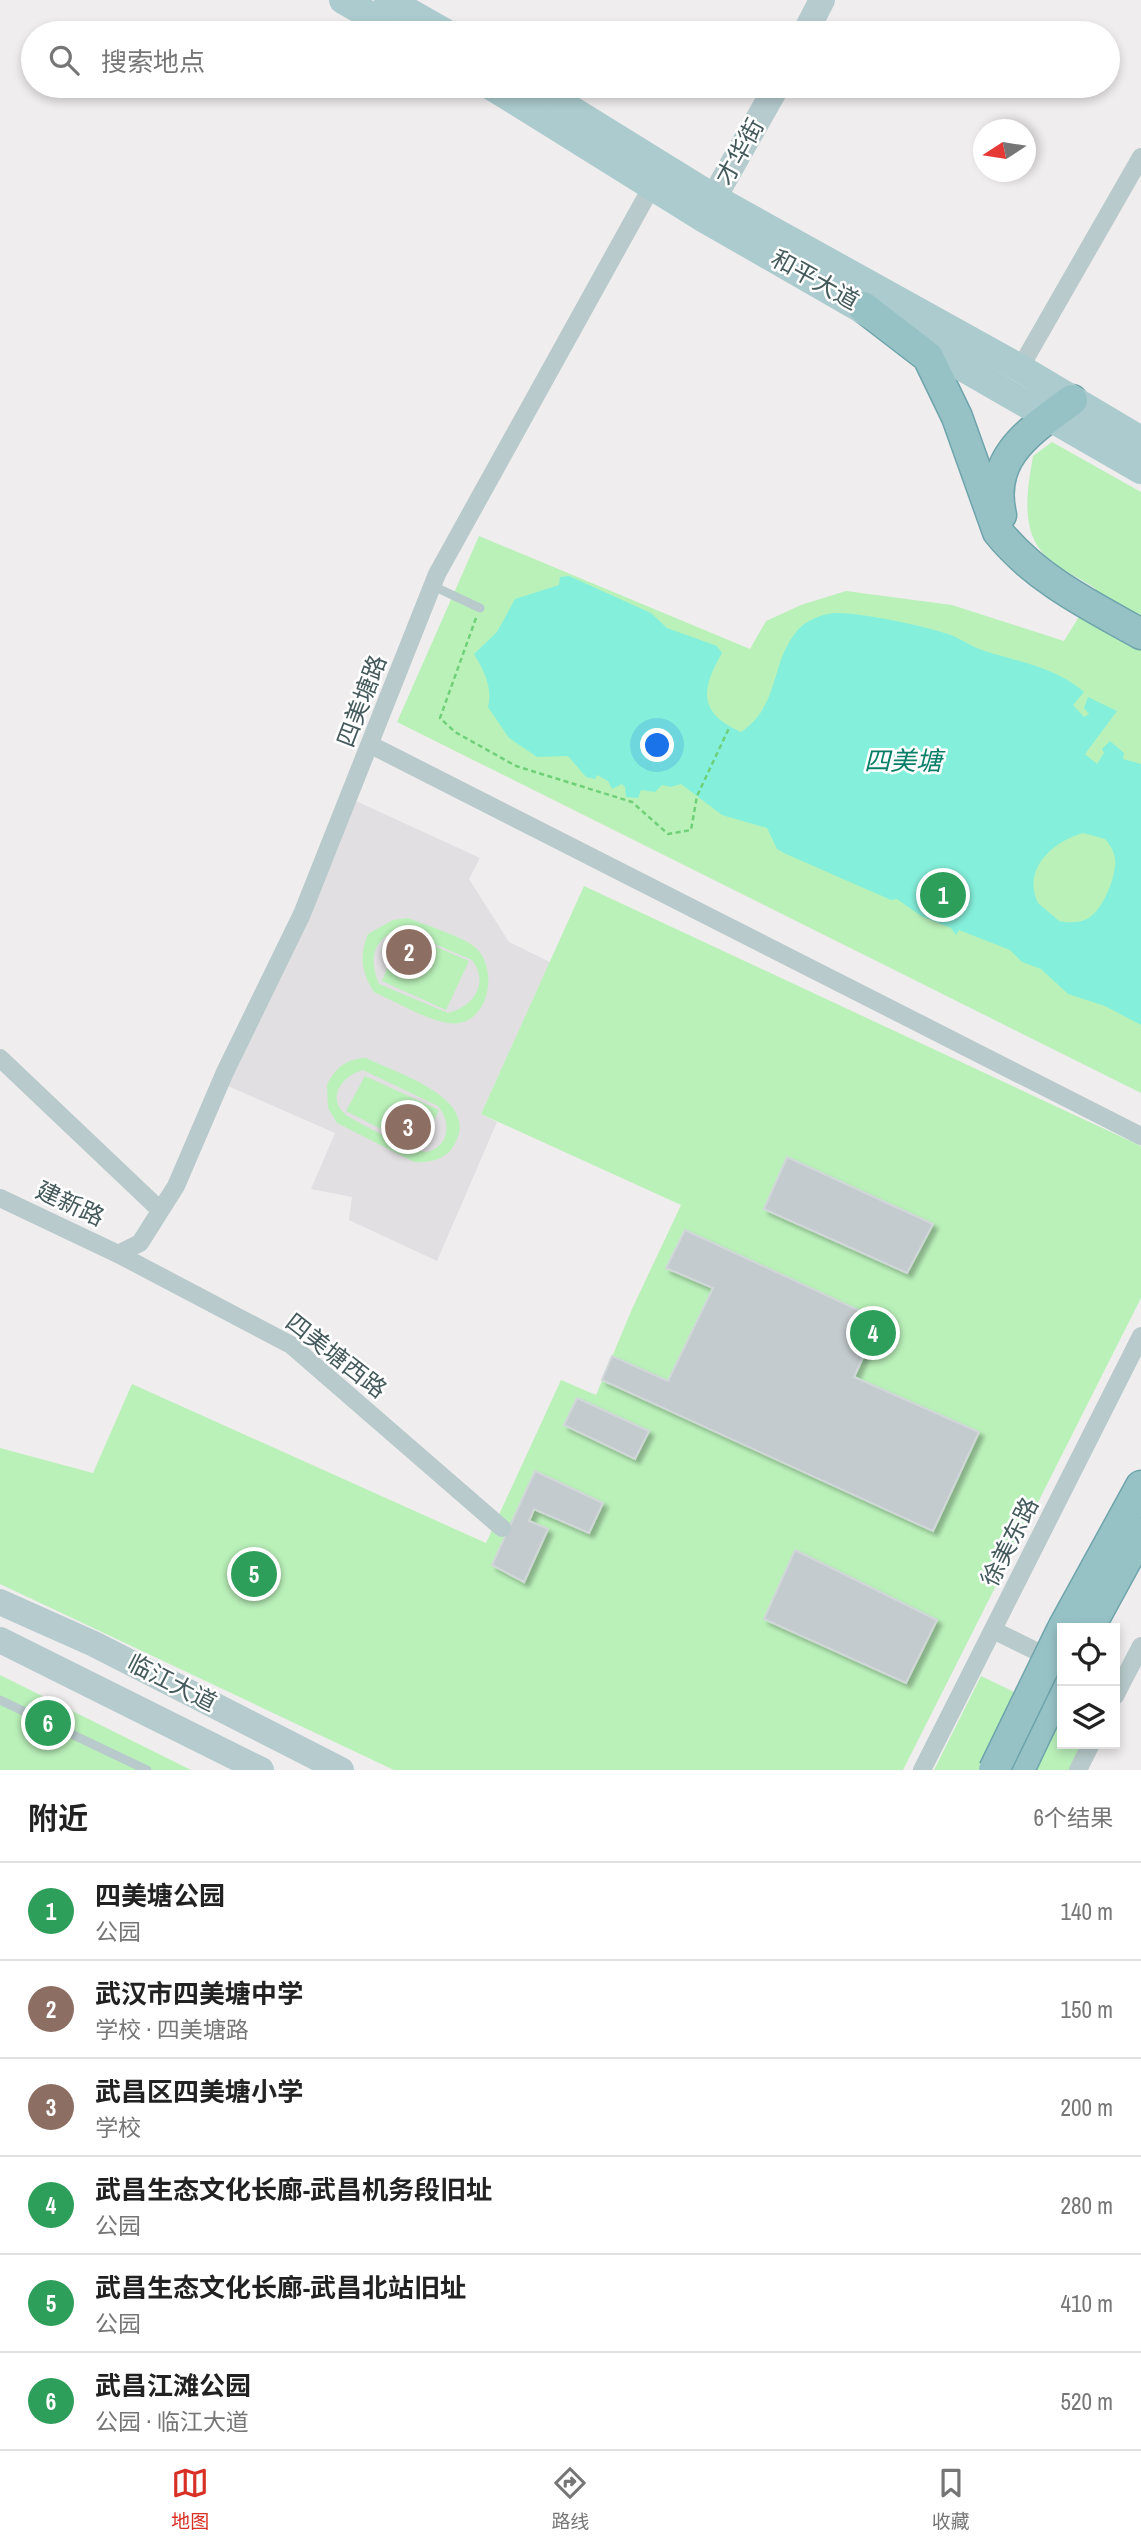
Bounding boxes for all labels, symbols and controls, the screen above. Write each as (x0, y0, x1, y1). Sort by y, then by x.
search box (21, 21, 1120, 98)
icon: search (45, 41, 83, 79)
text: 搜索地点 (101, 44, 205, 79)
street label: 才华街 (708, 112, 771, 191)
north arrow (973, 119, 1036, 182)
street label: 和平大道 (766, 242, 865, 316)
street label: 四美塘路 (329, 650, 393, 751)
your location (640, 728, 674, 762)
water label: 四美塘 (864, 743, 946, 778)
pin: 1 (920, 869, 966, 921)
pin: 2 (386, 926, 432, 978)
pin: 3 (385, 1101, 431, 1153)
street label: 建新路 (31, 1173, 110, 1233)
street label: 四美塘西路 (279, 1306, 394, 1405)
pin: 4 (850, 1307, 896, 1359)
street label: 徐美东路 (973, 1492, 1045, 1592)
pin: 5 (231, 1548, 277, 1600)
map controls (1057, 1623, 1120, 1749)
button: locate (1057, 1623, 1120, 1686)
street label: 临江大道 (122, 1646, 222, 1718)
button: layers (1057, 1686, 1120, 1749)
pin: 6 (25, 1697, 71, 1749)
text: 附近 (28, 1798, 88, 1838)
text: 6个结果 (1034, 1802, 1113, 1833)
text: 四美塘公园 (95, 1878, 225, 1913)
text: 1 (46, 1896, 56, 1927)
text: 140 m (1061, 1896, 1113, 1927)
text: 公园 (95, 1916, 141, 1947)
text: 武汉市四美塘中学 (95, 1976, 303, 2011)
text: 2 (46, 1994, 56, 2025)
text: 150 m (1061, 1994, 1113, 2025)
text: 学校 · 四美塘路 (95, 2014, 249, 2045)
text: 武昌区四美塘小学 (95, 2074, 303, 2109)
text: 3 (46, 2092, 56, 2123)
text: 200 m (1061, 2092, 1113, 2123)
text: 学校 (95, 2112, 141, 2143)
text: 武昌生态文化长廊-武昌机务段旧址 (95, 2172, 492, 2207)
text: 4 (46, 2190, 56, 2221)
text: 280 m (1061, 2190, 1113, 2221)
text: 公园 (95, 2210, 141, 2241)
text: 武昌生态文化长廊-武昌北站旧址 (95, 2270, 466, 2305)
text: 5 (46, 2288, 56, 2319)
text: 410 m (1061, 2288, 1113, 2319)
text: 公园 (95, 2308, 141, 2339)
text: 武昌江滩公园 (95, 2368, 251, 2403)
text: 6 (46, 2386, 56, 2417)
text: 520 m (1061, 2386, 1113, 2417)
text: 公园 · 临江大道 (95, 2406, 249, 2437)
tab: 地图 (171, 2464, 209, 2534)
tab: 路线 (551, 2464, 590, 2534)
tab: 收藏 (932, 2464, 970, 2534)

